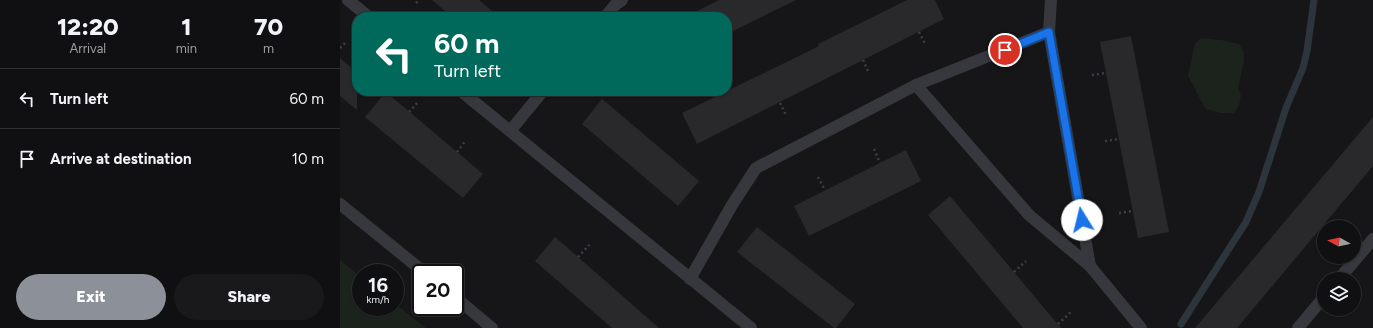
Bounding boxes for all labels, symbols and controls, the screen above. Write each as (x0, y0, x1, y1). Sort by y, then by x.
text: 12:20 (57, 12, 119, 41)
text: 1 (181, 12, 191, 41)
text: 70 (254, 12, 283, 41)
text: 60 m (434, 26, 499, 60)
icon: left (368, 28, 420, 80)
pin (988, 33, 1022, 67)
icon: arrive (994, 39, 1016, 61)
text: Arrival (69, 41, 106, 56)
text: min (176, 41, 197, 56)
text: m (263, 41, 274, 56)
text: Turn left (434, 60, 501, 82)
icon: left (16, 88, 38, 110)
text: Turn left (50, 90, 108, 108)
text: 60 m (289, 90, 324, 108)
icon: arrive (16, 148, 38, 170)
text: Arrive at destination (50, 150, 191, 168)
text: 10 m (292, 150, 324, 168)
position arrow (1061, 199, 1103, 241)
north arrow (1317, 220, 1361, 264)
map controls (1317, 220, 1361, 316)
speed limit sign: 20 (412, 264, 464, 316)
button: layers (1317, 272, 1361, 316)
text: 16 (368, 273, 388, 297)
button: Exit (16, 274, 166, 320)
button: Share (174, 274, 324, 320)
text: km/h (367, 293, 389, 306)

